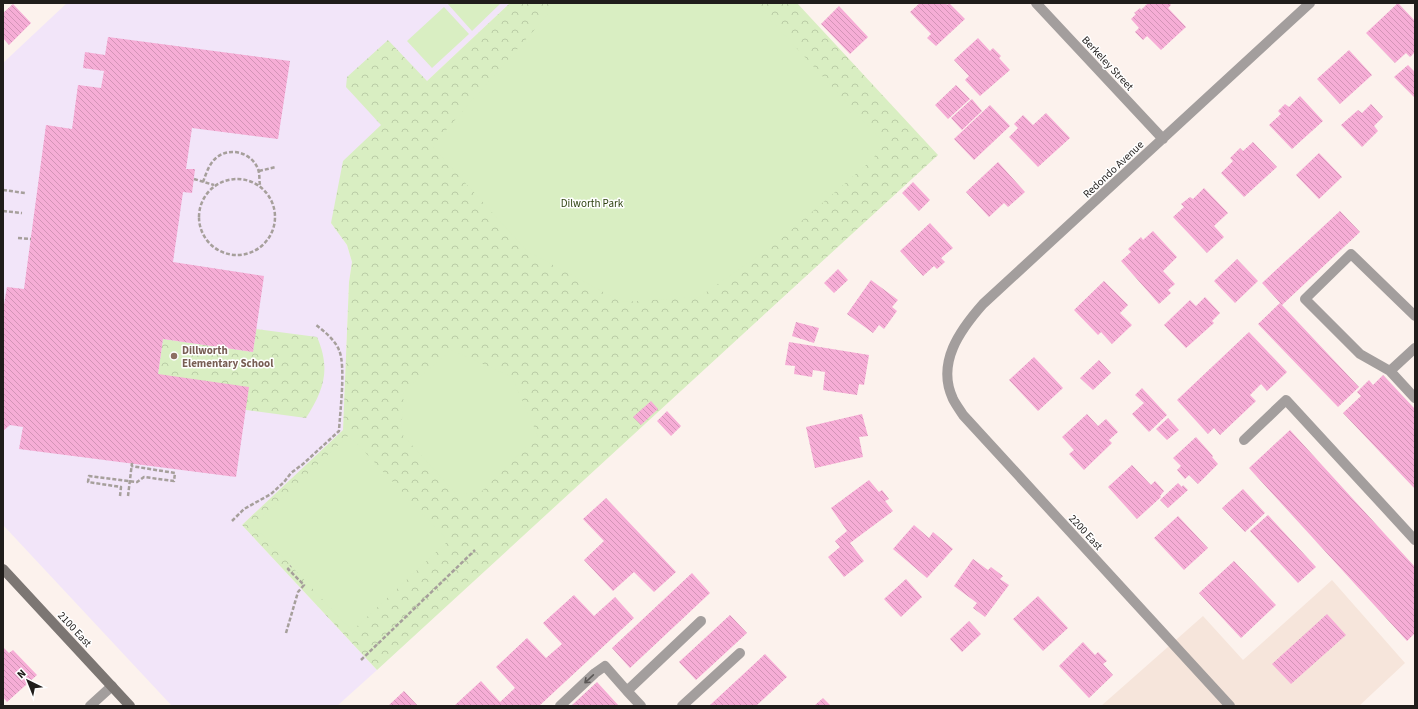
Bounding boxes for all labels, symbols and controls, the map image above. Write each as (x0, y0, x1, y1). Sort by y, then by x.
street label: Berkeley Street (1078, 33, 1137, 94)
street label: Redondo Avenue (1080, 137, 1147, 201)
park label: Dilworth Park (561, 196, 624, 211)
place label: Dillworth Elementary School (182, 343, 274, 371)
marker: Dillworth Elementary School (169, 351, 179, 361)
street label: 2200 East (1065, 511, 1106, 554)
street label: 2100 East (54, 608, 95, 651)
north arrow (8, 661, 48, 701)
text: N (14, 666, 29, 682)
one-way arrow (585, 674, 595, 683)

